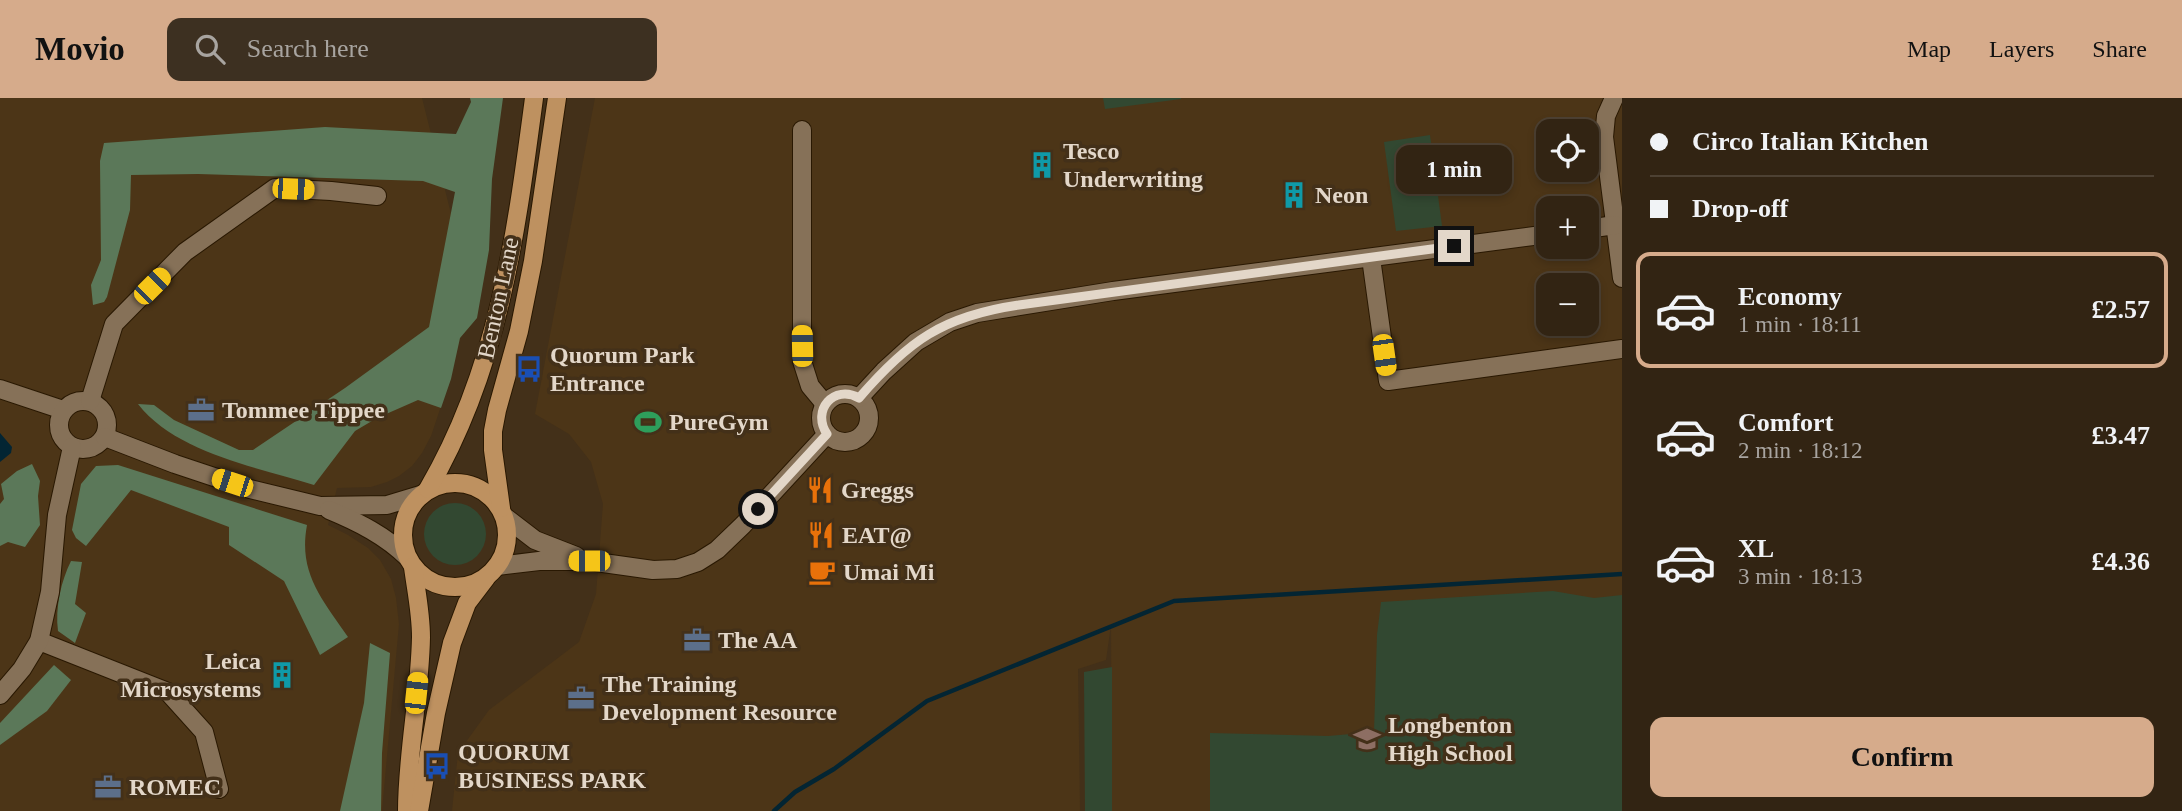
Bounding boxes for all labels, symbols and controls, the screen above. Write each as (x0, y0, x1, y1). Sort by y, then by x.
search box (167, 18, 657, 81)
icon: search (191, 30, 229, 68)
text: Movio (35, 31, 125, 67)
text: Search here (247, 34, 369, 63)
text: Map (1907, 36, 1951, 62)
text: Layers (1989, 36, 2054, 62)
text: Share (2092, 36, 2147, 62)
map controls (1536, 119, 1599, 336)
button: locate (1536, 119, 1599, 182)
text: Circo Italian Kitchen (1692, 127, 1928, 156)
place label: Tesco Underwriting (1063, 138, 1203, 192)
callout: 1 min (1396, 144, 1512, 194)
building icon: Tesco Underwriting (1027, 150, 1057, 180)
text: 1 min (1426, 157, 1482, 182)
car (272, 178, 315, 200)
building icon: Neon (1279, 180, 1309, 210)
place label: Neon (1315, 182, 1368, 208)
text: Drop-off (1692, 194, 1788, 223)
button: + (1536, 196, 1599, 259)
route end (1438, 230, 1470, 262)
street label: Benton Lane (472, 235, 524, 361)
car (130, 264, 175, 308)
button: − (1536, 273, 1599, 336)
icon: car (1654, 279, 1717, 342)
text: Economy (1738, 282, 1842, 311)
text: £2.57 (2092, 295, 2150, 324)
text: 1 min · 18:11 (1738, 312, 1862, 337)
car (792, 325, 813, 367)
car (1371, 333, 1398, 377)
place label: Quorum Park Entrance (550, 342, 695, 396)
bus stop icon: Quorum Park Entrance (514, 354, 544, 384)
office icon: Tommee Tippee (186, 395, 216, 425)
place label: Tommee Tippee (222, 397, 385, 423)
icon: car (1654, 405, 1717, 468)
sports icon: PureGym (633, 407, 663, 437)
text: Comfort (1738, 408, 1833, 437)
place label: PureGym (669, 409, 769, 435)
text: £3.47 (2092, 421, 2150, 450)
text: 2 min · 18:12 (1738, 438, 1863, 463)
car (209, 467, 256, 499)
restaurant icon: Greggs (805, 475, 835, 505)
place label: Greggs (841, 477, 914, 503)
route start (742, 493, 774, 525)
restaurant icon: EAT@ (806, 520, 836, 550)
place label: EAT@ (842, 522, 912, 549)
icon: car (1654, 531, 1717, 594)
text: XL (1738, 534, 1774, 563)
text: £4.36 (2092, 547, 2150, 576)
car (569, 551, 611, 572)
cafe icon: Umai Mi (807, 557, 837, 587)
place label: Umai Mi (843, 559, 935, 585)
text: 3 min · 18:13 (1738, 564, 1863, 589)
office icon: The AA (682, 625, 712, 655)
place label: The AA (718, 627, 798, 653)
place label: Leica Microsystems (120, 648, 261, 702)
building icon: Leica Microsystems (267, 660, 297, 690)
car (404, 671, 429, 715)
place label: The Training Development Resource (602, 671, 837, 725)
office icon: The Training Development Resource (566, 683, 596, 713)
place label: Longbenton High School (1388, 712, 1513, 766)
button: Confirm (1650, 717, 2154, 797)
school or university icon: Longbenton High School (1352, 724, 1382, 754)
place label: QUORUM BUSINESS PARK (458, 739, 647, 793)
bus stop icon: QUORUM BUSINESS PARK (422, 751, 452, 781)
office icon: ROMEC (93, 772, 123, 802)
place label: ROMEC (129, 774, 221, 800)

